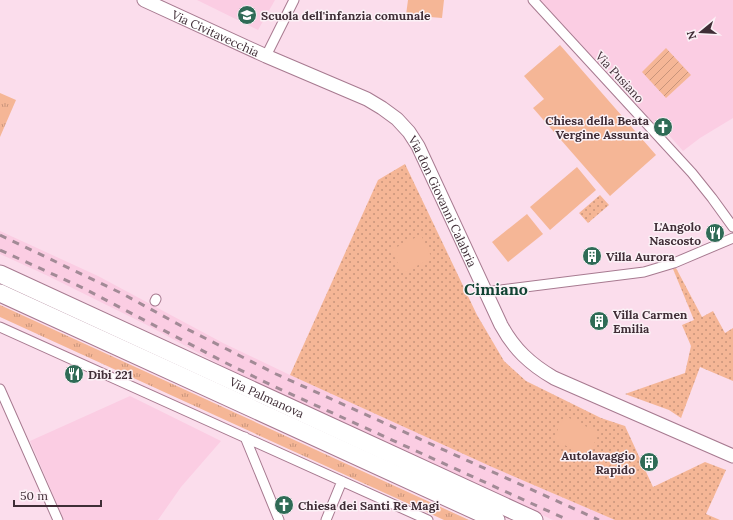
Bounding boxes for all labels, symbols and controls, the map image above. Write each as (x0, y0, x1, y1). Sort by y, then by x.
school or university icon: Scuola dell'infanzia comunale (236, 4, 258, 26)
street label: Via Civitavecchia (169, 6, 262, 59)
place label: Scuola dell'infanzia comunale (261, 8, 431, 23)
north arrow (681, 12, 721, 52)
text: N (683, 28, 699, 41)
street label: Via Pusiano (592, 48, 647, 106)
place label: Chiesa della Beata Vergine Assunta (545, 113, 650, 142)
church icon: Chiesa della Beata Vergine Assunta (652, 116, 674, 138)
street label: Via don Giovanni Calabria (405, 132, 480, 269)
place label: L'Angolo Nascosto (649, 219, 701, 248)
restaurant icon: L'Angolo Nascosto (704, 222, 726, 244)
building icon: Villa Aurora (581, 245, 603, 267)
place label: Villa Aurora (606, 249, 675, 264)
district label: Cimiano (464, 279, 528, 299)
place label: Villa Carmen Emilia (613, 307, 688, 336)
building icon: Villa Carmen Emilia (588, 310, 610, 332)
restaurant icon: Dibi 221 (63, 363, 85, 385)
place label: Dibi 221 (88, 367, 133, 382)
street label: Via Palmanova (226, 373, 307, 421)
place label: Autolavaggio Rapido (561, 448, 635, 477)
building icon: Autolavaggio Rapido (638, 451, 660, 473)
scale bar (14, 482, 101, 508)
text: 50 m (20, 488, 48, 503)
church icon: Chiesa dei Santi Re Magi (273, 494, 295, 516)
place label: Chiesa dei Santi Re Magi (298, 498, 440, 513)

